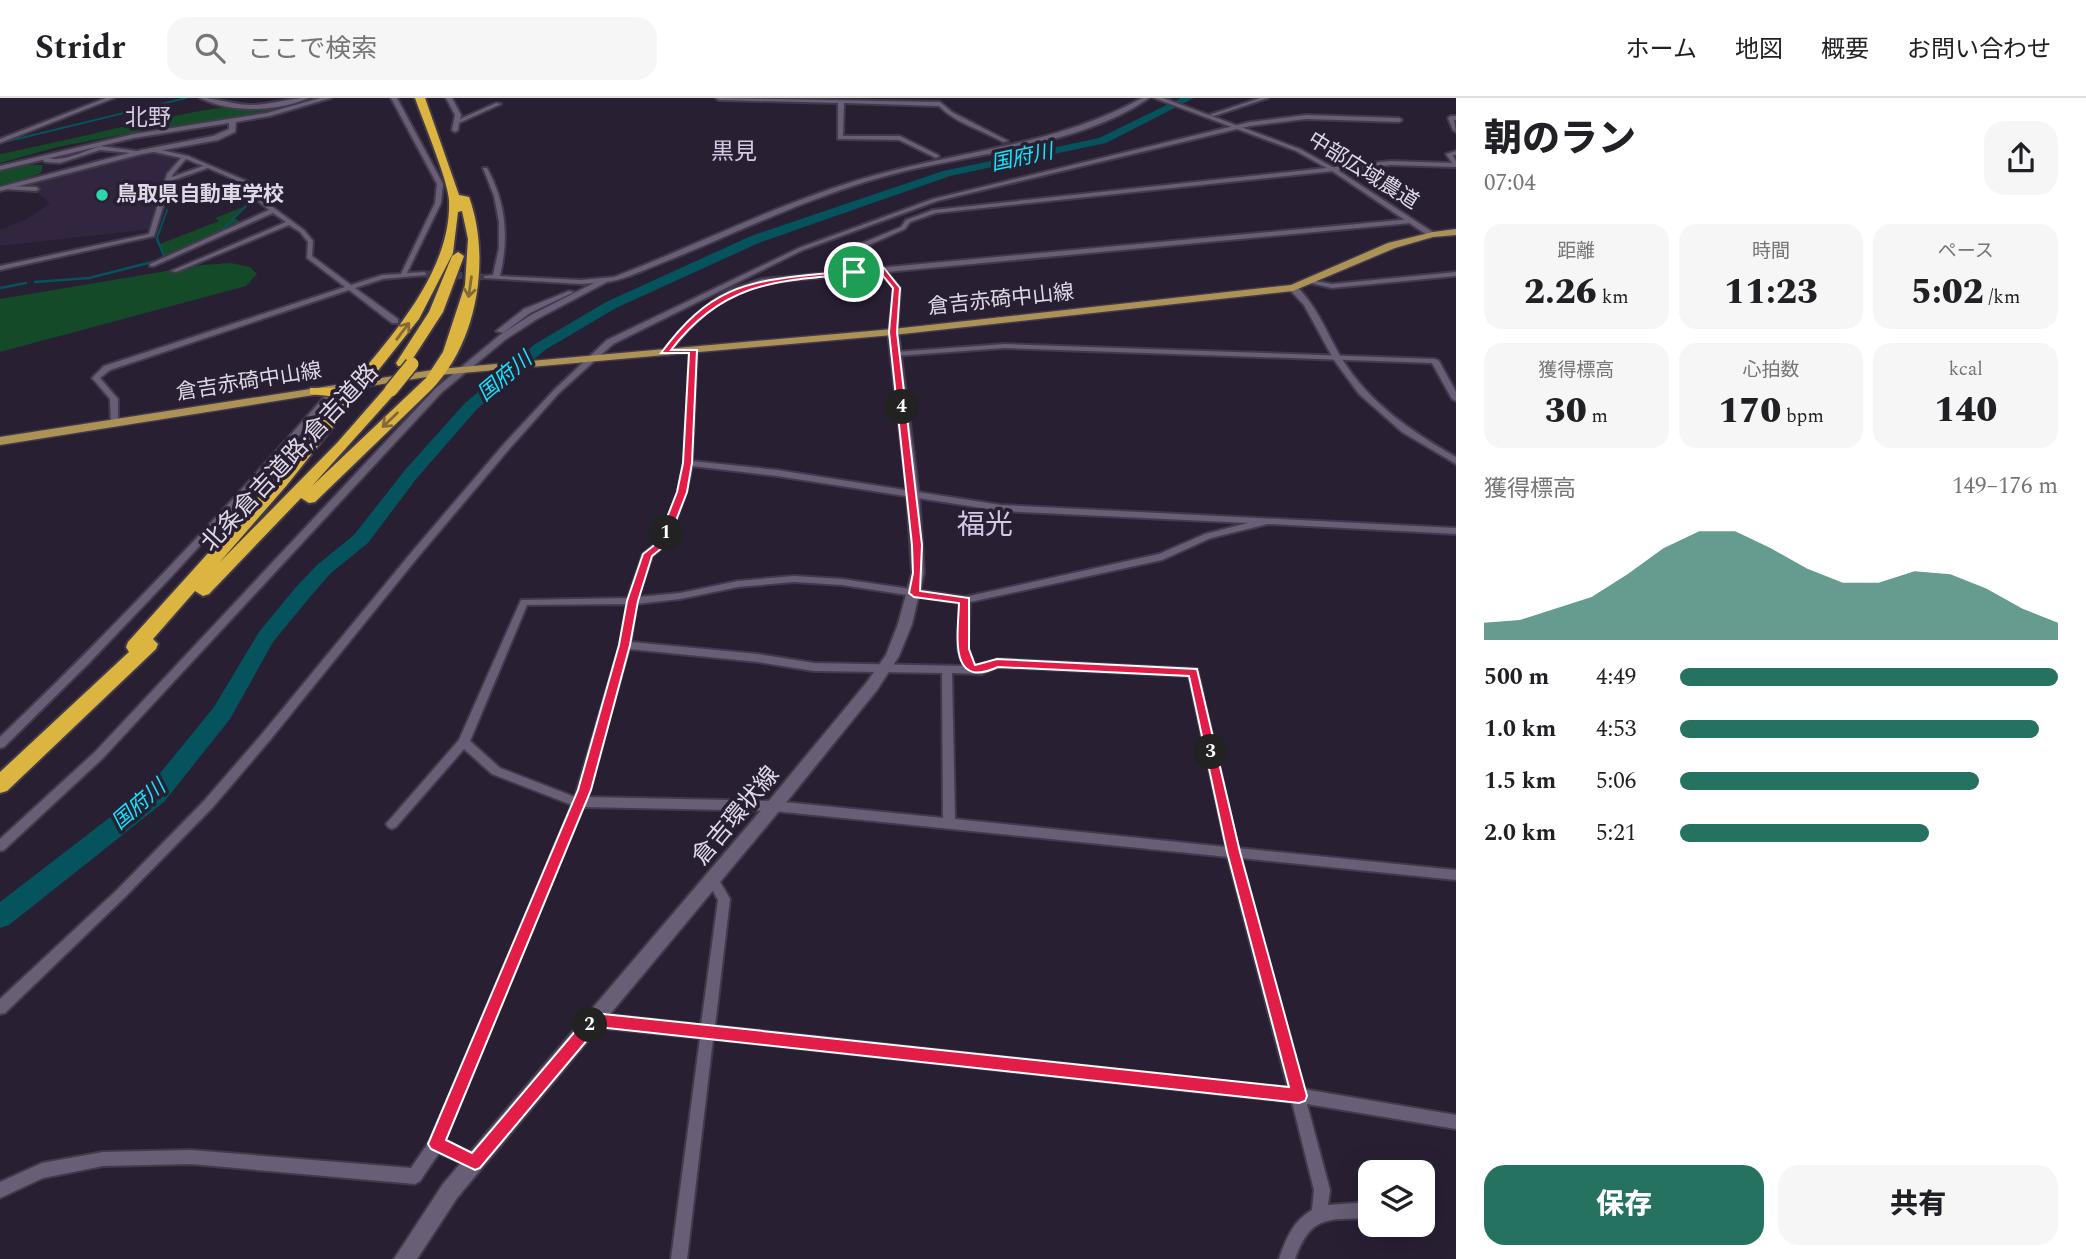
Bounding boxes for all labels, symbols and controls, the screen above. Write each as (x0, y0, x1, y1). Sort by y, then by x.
search box (167, 17, 657, 80)
text: Stridr (35, 23, 125, 73)
icon: search (191, 29, 229, 67)
text: ここで検索 (247, 29, 377, 69)
text: ホーム (1626, 32, 1697, 68)
text: 地図 (1735, 32, 1783, 68)
text: 概要 (1821, 32, 1869, 68)
text: お問い合わせ (1907, 32, 2051, 68)
district label: 北野 (125, 101, 171, 136)
text: 朝のラン (1484, 111, 1636, 169)
button: share (1984, 121, 2058, 195)
street label: 中部広域農道 (1301, 124, 1425, 218)
district label: 黒見 (711, 135, 757, 170)
water label: 国府川 (988, 135, 1058, 180)
text: 07:04 (1484, 166, 1536, 201)
place label: 鳥取県自動車学校 (116, 179, 284, 211)
marker: 鳥取県自動車学校 (94, 187, 110, 203)
text: 距離 (1557, 237, 1595, 266)
text: 時間 (1752, 237, 1790, 266)
text: ペース (1938, 237, 1994, 266)
pin (824, 242, 884, 302)
icon: arrive (835, 253, 873, 291)
text: 2.26 (1524, 266, 1597, 319)
text: 11:23 (1724, 266, 1818, 319)
text: 5:02 (1911, 266, 1984, 319)
one-way arrow (464, 275, 477, 298)
street label: 倉吉赤碕中山線 (926, 276, 1076, 324)
text: km (1597, 283, 1629, 312)
text: /km (1984, 283, 2020, 312)
one-way arrow (396, 322, 411, 340)
water label: 国府川 (471, 343, 541, 410)
street label: 倉吉赤碕中山線 (174, 355, 324, 409)
text: kcal (1949, 355, 1983, 384)
street label: 北条倉吉道路;倉吉道路 (193, 356, 387, 560)
text: 獲得標高 (1538, 356, 1614, 385)
text: 心拍数 (1742, 356, 1800, 385)
text: 140 (1934, 384, 1997, 437)
text: 30 (1545, 385, 1587, 438)
text: 170 (1718, 385, 1781, 438)
pin: 4 (884, 390, 920, 424)
text: 4 (896, 392, 907, 421)
text: m (1587, 402, 1608, 431)
text: bpm (1781, 402, 1824, 431)
one-way arrow (382, 412, 399, 429)
text: 149–176 m (1952, 469, 2058, 504)
text: 獲得標高 (1484, 472, 1576, 507)
district label: 福光 (957, 504, 1013, 547)
pin: 1 (648, 516, 684, 550)
text: 1 (660, 518, 671, 547)
text: 500 m (1484, 660, 1549, 695)
text: 4:49 (1596, 660, 1636, 695)
text: 1.0 km (1484, 712, 1556, 747)
text: 4:53 (1596, 712, 1636, 747)
pin: 3 (1194, 734, 1228, 770)
text: 3 (1205, 737, 1216, 766)
street label: 倉吉環状線 (684, 758, 788, 874)
text: 1.5 km (1484, 764, 1556, 799)
text: 5:06 (1596, 764, 1636, 799)
water label: 国府川 (105, 771, 175, 838)
text: 2.0 km (1484, 816, 1556, 851)
text: 5:21 (1596, 816, 1636, 851)
pin: 2 (572, 1007, 608, 1042)
text: 2 (584, 1010, 595, 1039)
map controls (1358, 1160, 1435, 1237)
button: layers (1358, 1160, 1435, 1237)
button: 保存 (1484, 1165, 1764, 1245)
button: 共有 (1778, 1165, 2058, 1245)

